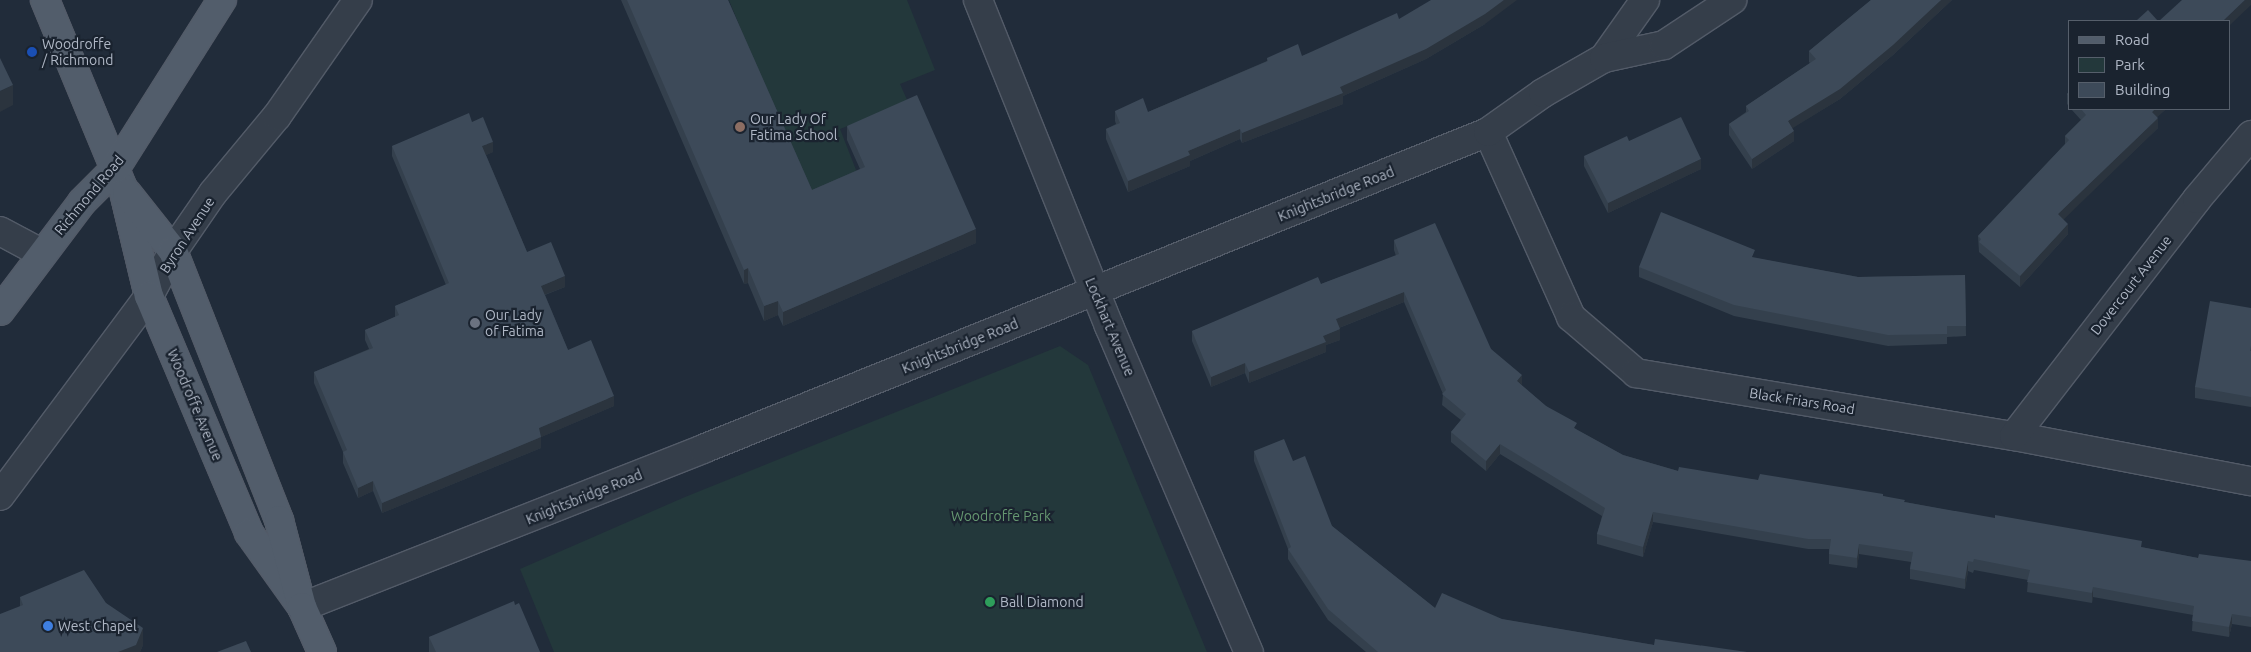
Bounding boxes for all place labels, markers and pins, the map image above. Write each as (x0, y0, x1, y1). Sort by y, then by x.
place label: Woodroffe / Richmond (42, 36, 113, 68)
marker: Woodroffe / Richmond (26, 46, 38, 58)
place label: Our Lady Of Fatima School (750, 111, 837, 144)
marker: Our Lady Of Fatima School (734, 121, 746, 133)
place label: Our Lady of Fatima (485, 307, 544, 340)
marker: Our Lady of Fatima (469, 317, 481, 329)
place label: Ball Diamond (1000, 594, 1084, 610)
marker: Ball Diamond (984, 596, 996, 608)
place label: West Chapel (58, 618, 137, 634)
marker: West Chapel (42, 620, 54, 632)

